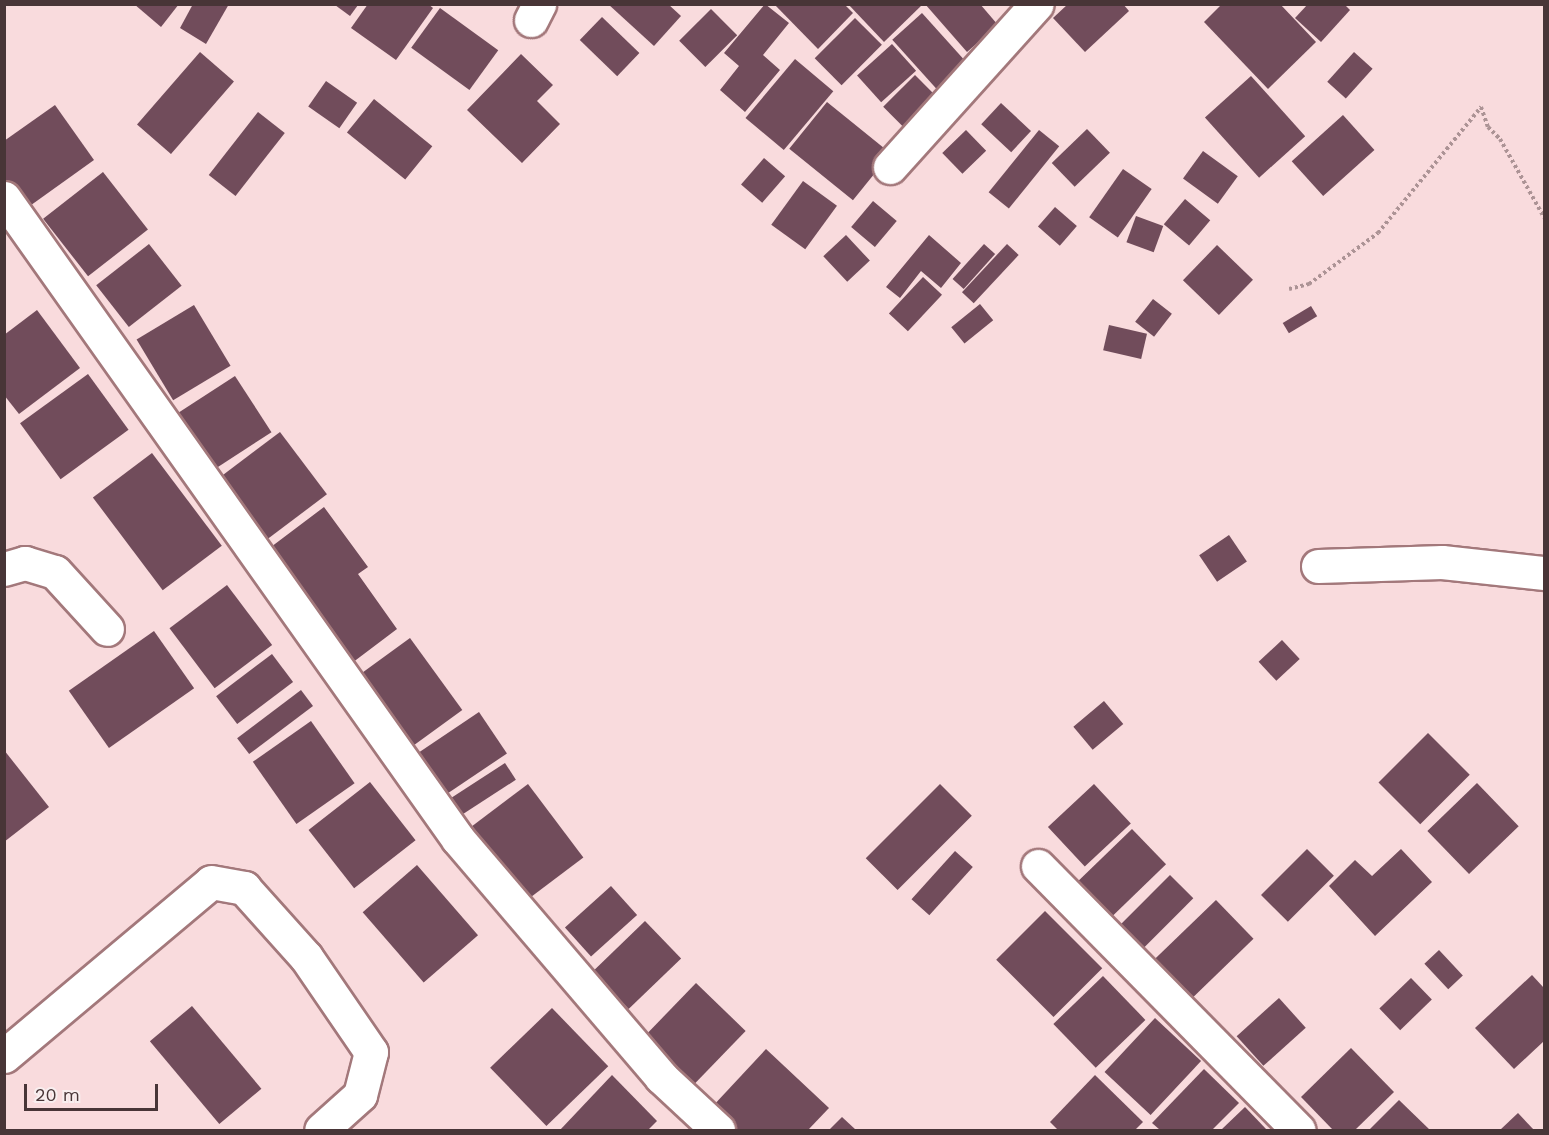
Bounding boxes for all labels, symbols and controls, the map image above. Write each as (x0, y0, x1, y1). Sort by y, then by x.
scale bar (27, 1072, 160, 1110)
text: 20 m (35, 1084, 80, 1105)

